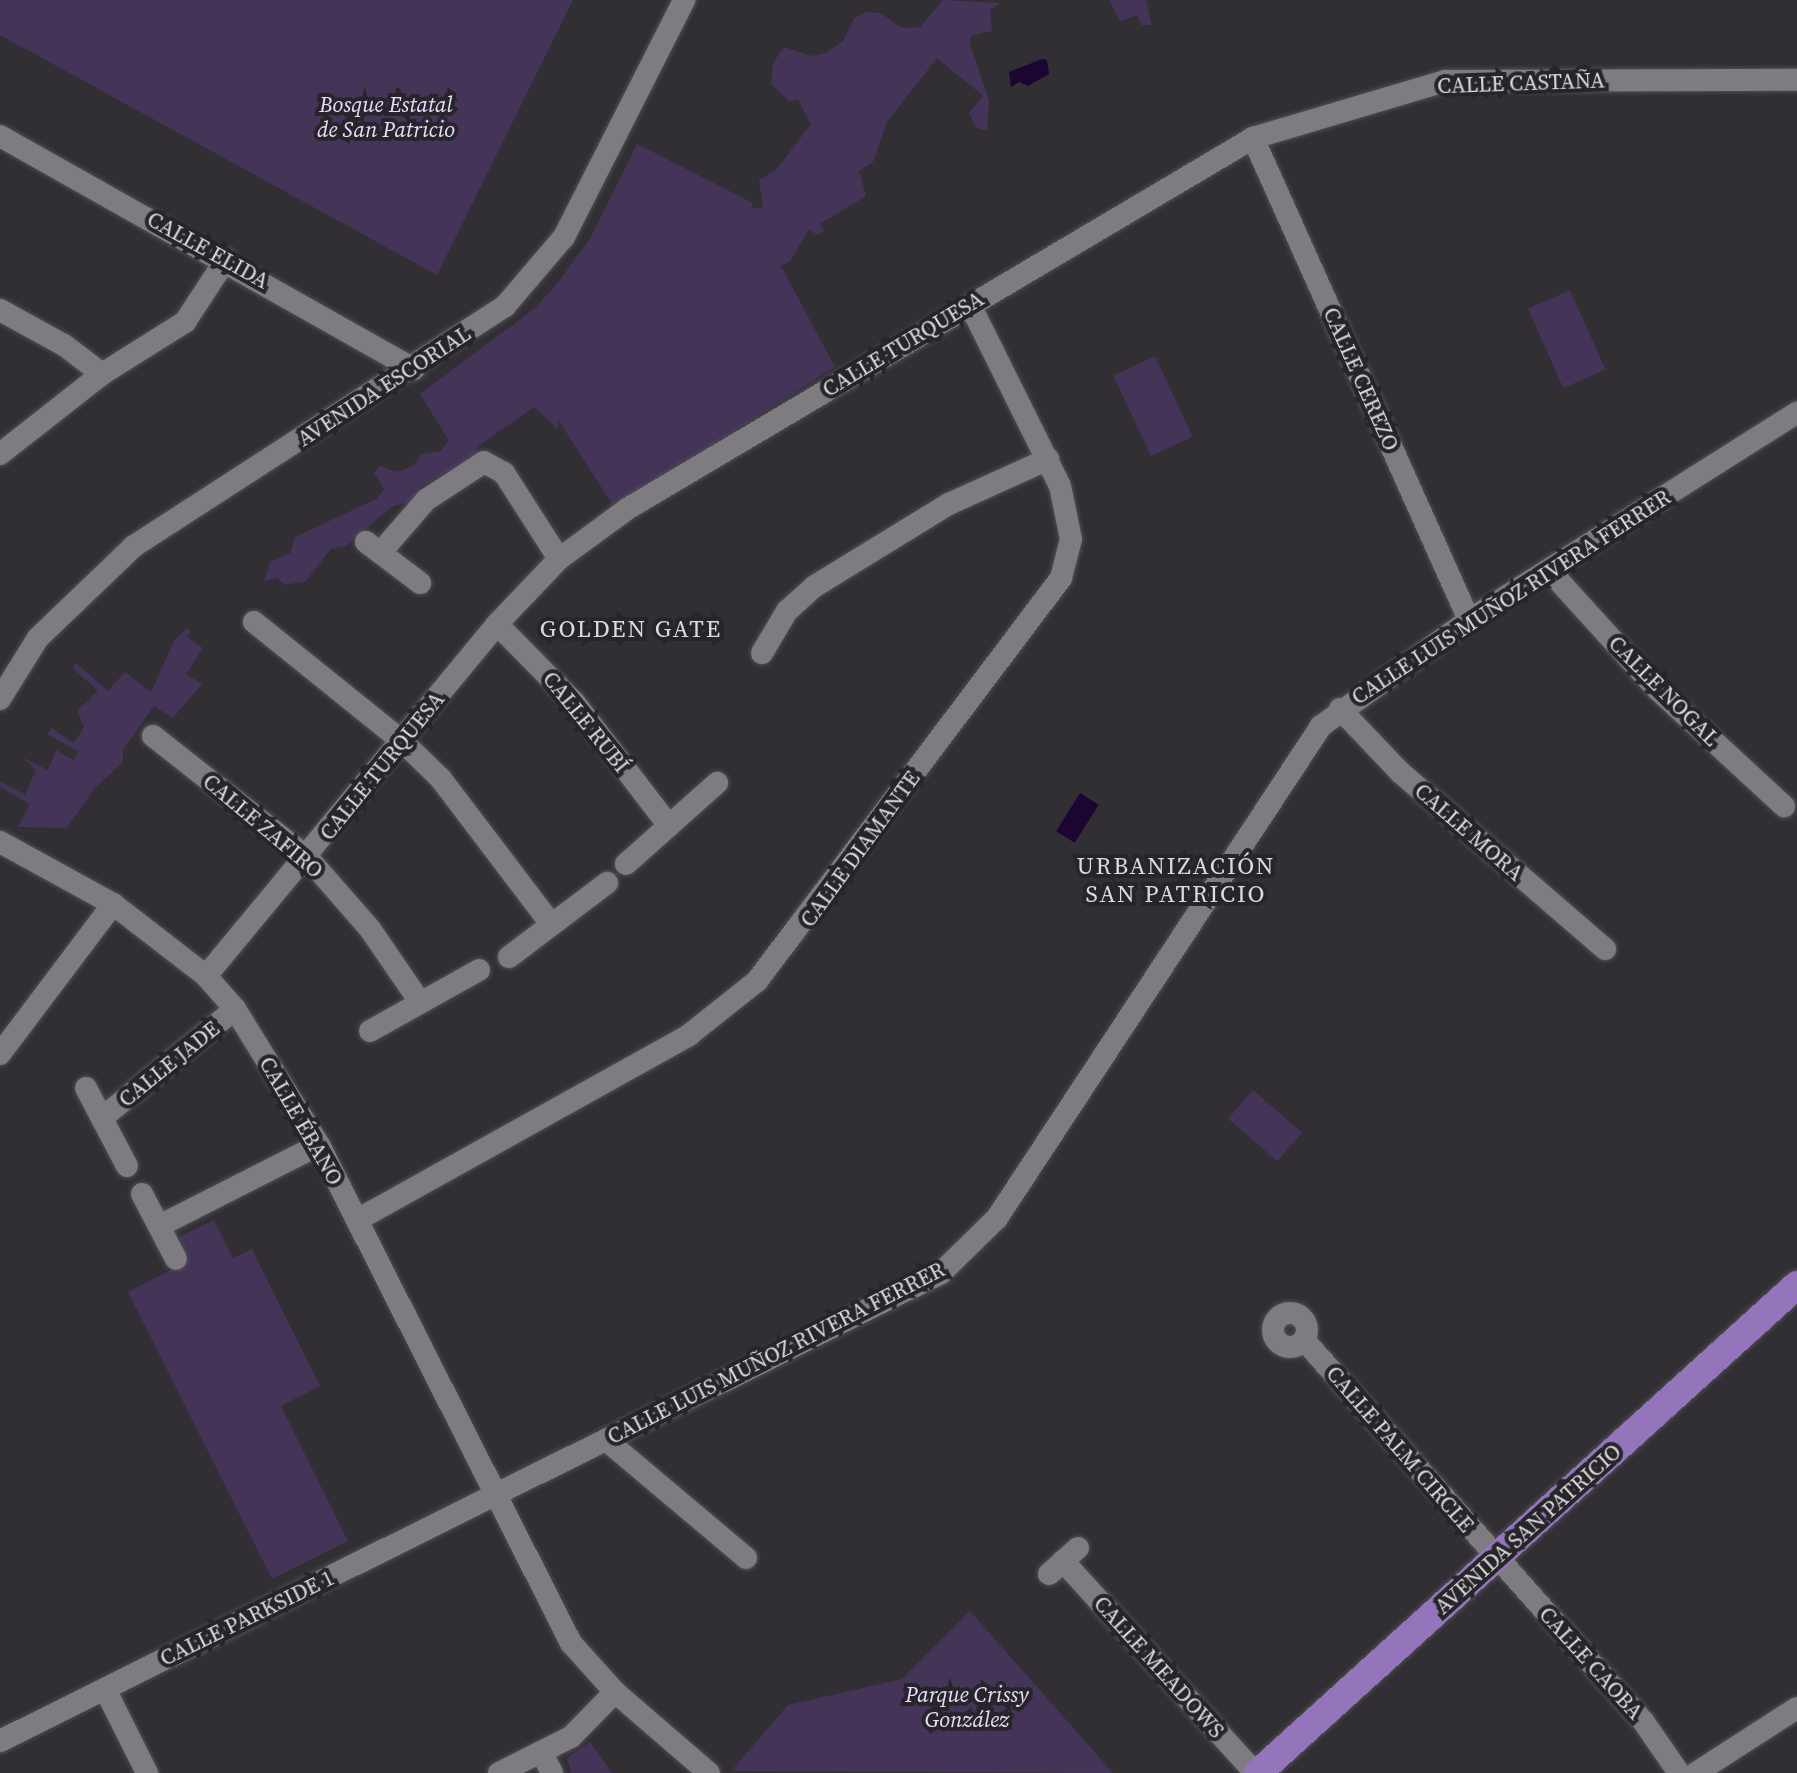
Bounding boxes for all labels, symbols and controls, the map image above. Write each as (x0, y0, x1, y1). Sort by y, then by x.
street label: CALLE CASTAÑA (1437, 67, 1605, 99)
park label: Bosque Estatal de San Patricio (317, 91, 455, 142)
street label: CALLE ELIDA (143, 206, 273, 294)
street label: CALLE TURQUESA (817, 285, 989, 403)
street label: CALLE CEREZO (1318, 303, 1404, 455)
street label: AVENIDA ESCORIAL (292, 320, 476, 452)
street label: CALLE LUIS MUÑOZ RIVERA FERRER (1346, 484, 1676, 710)
district label: GOLDEN GATE (540, 615, 722, 643)
street label: CALLE NOGAL (1603, 630, 1725, 752)
street label: CALLE RUBÍ (537, 666, 635, 778)
street label: CALLE TURQUESA (314, 686, 450, 846)
street label: CALLE DIAMANTE (795, 766, 925, 932)
street label: CALLE ZAFIRO (198, 768, 328, 884)
street label: CALLE MORA (1409, 778, 1529, 886)
district label: URBANIZACIÓN SAN PATRICIO (1077, 852, 1275, 908)
street label: CALLE JADE (113, 1015, 225, 1113)
street label: CALLE ÉBANO (254, 1052, 348, 1190)
street label: CALLE LUIS MUÑOZ RIVERA FERRER (603, 1256, 949, 1450)
street label: CALLE PALM CIRCLE (1321, 1360, 1479, 1538)
street label: AVENIDA SAN PATRICIO (1429, 1438, 1627, 1620)
street label: CALLE PARKSIDE 1 (156, 1564, 338, 1672)
street label: CALLE MEADOWS (1088, 1590, 1230, 1744)
street label: CALLE CAOBA (1534, 1601, 1648, 1725)
park label: Parque Crissy González (905, 1681, 1029, 1732)

